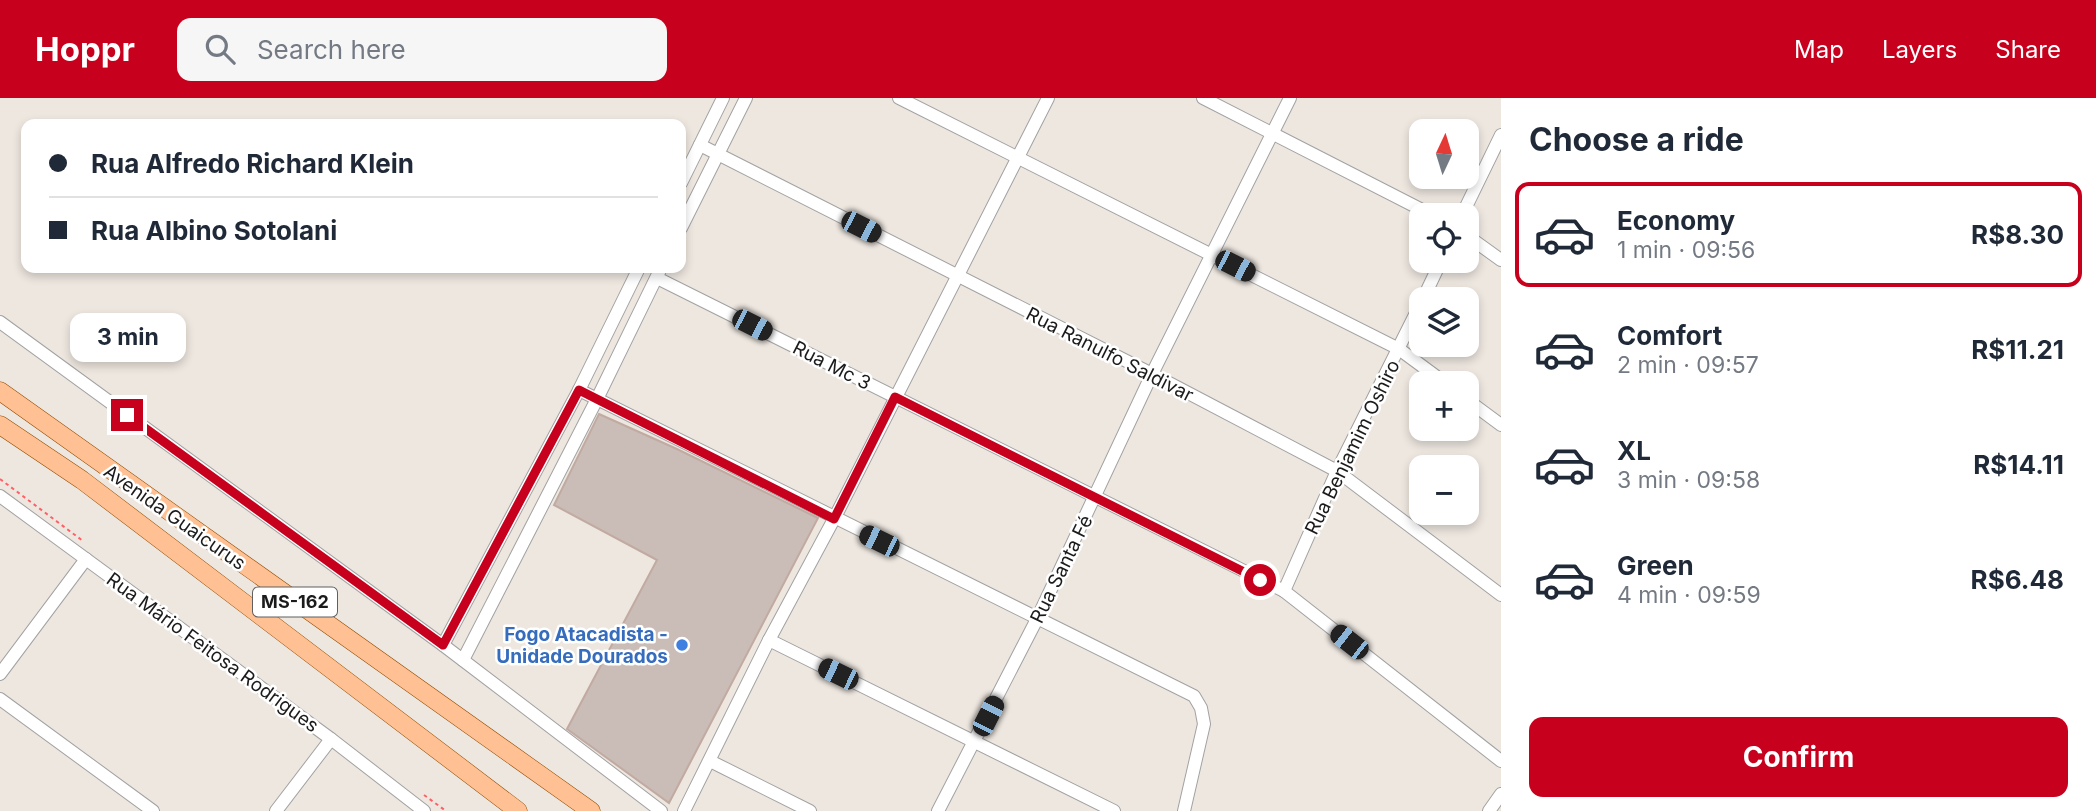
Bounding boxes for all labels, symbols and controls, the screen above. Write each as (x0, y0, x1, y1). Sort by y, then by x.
search box (177, 18, 667, 81)
text: Hoppr (35, 29, 135, 69)
icon: search (201, 30, 239, 68)
text: Search here (257, 34, 406, 65)
text: Map (1794, 35, 1844, 64)
text: Layers (1882, 35, 1957, 64)
text: Share (1995, 35, 2061, 64)
north arrow (1409, 119, 1479, 189)
map controls (1409, 119, 1479, 525)
text: Choose a ride (1529, 120, 1744, 159)
text: Rua Alfredo Richard Klein (91, 148, 414, 179)
button: locate (1409, 203, 1479, 273)
icon: car (1533, 203, 1596, 266)
text: Economy (1617, 205, 1735, 236)
car (838, 208, 885, 246)
text: Rua Albino Sotolani (91, 215, 337, 246)
text: R$8.30 (1971, 219, 2064, 250)
text: 1 min · 09:56 (1617, 236, 1755, 264)
car (1212, 247, 1259, 285)
button: layers (1409, 287, 1479, 357)
street label: Rua Ranulfo Saldivar (1022, 302, 1197, 407)
car (729, 306, 776, 344)
callout: 3 min (69, 314, 185, 362)
icon: car (1533, 318, 1596, 381)
text: Comfort (1617, 320, 1722, 351)
text: 3 min (97, 323, 159, 351)
text: R$11.21 (1971, 334, 2064, 365)
street label: Rua Mc 3 (789, 336, 875, 395)
text: 2 min · 09:57 (1617, 351, 1759, 379)
street label: Rua Benjamim Oshiro (1300, 356, 1405, 538)
button: + (1409, 371, 1479, 441)
route end (111, 399, 143, 431)
icon: car (1533, 433, 1596, 496)
text: XL (1617, 435, 1651, 466)
text: R$14.11 (1973, 449, 2064, 480)
button: − (1409, 455, 1479, 525)
street label: Avenida Guaicurus (99, 460, 250, 575)
text: 3 min · 09:58 (1617, 466, 1760, 494)
street label: Rua Santa Fé (1025, 511, 1098, 627)
car (856, 522, 903, 560)
icon: car (1533, 548, 1596, 611)
text: Green (1617, 550, 1694, 581)
route start (1244, 564, 1276, 596)
text: R$6.48 (1971, 564, 2064, 595)
street label: Rua Mário Feitosa Rodrigues (102, 568, 323, 737)
text: 4 min · 09:59 (1617, 581, 1761, 609)
road number: MS-162 (253, 588, 337, 616)
car (1326, 621, 1373, 663)
place label: Fogo Atacadista - Unidade Dourados (496, 623, 668, 668)
marker: Fogo Atacadista - Unidade Dourados (674, 637, 690, 653)
car (815, 655, 862, 693)
car (970, 693, 1007, 739)
button: Confirm (1529, 717, 2068, 797)

